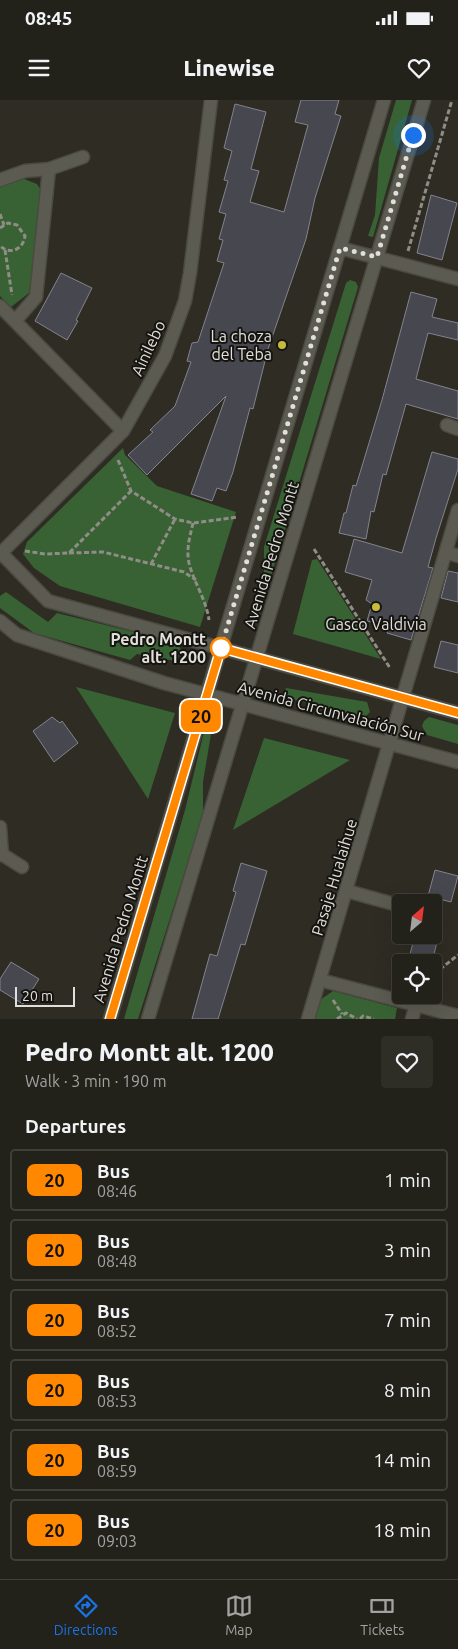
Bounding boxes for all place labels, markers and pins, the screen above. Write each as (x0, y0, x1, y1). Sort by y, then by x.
place label: La choza del Teba (211, 327, 272, 363)
marker: La choza del Teba (276, 339, 288, 351)
marker: Gasco Valdivia (370, 601, 382, 613)
place label: Gasco Valdivia (325, 615, 427, 633)
place label: Pedro Montt alt. 1200 (110, 630, 206, 666)
marker: Pedro Montt alt. 1200 (210, 637, 232, 659)

